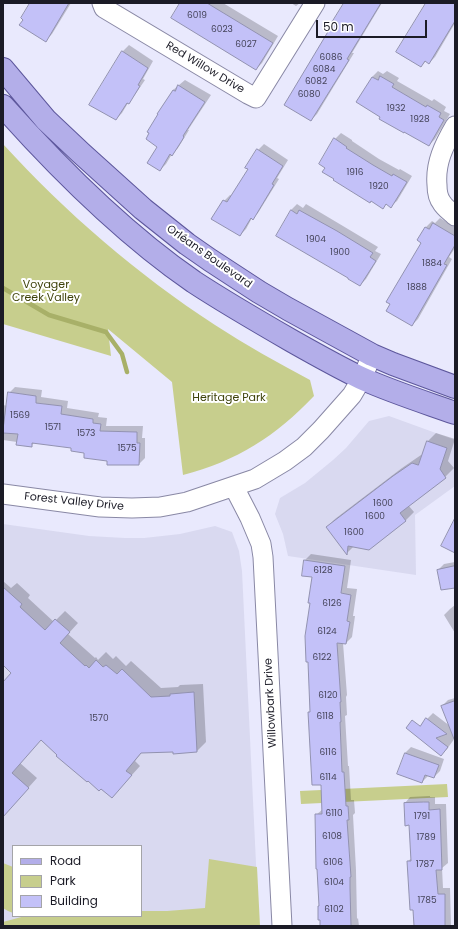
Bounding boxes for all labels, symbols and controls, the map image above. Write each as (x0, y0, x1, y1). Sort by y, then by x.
house number: 6019 (187, 11, 207, 21)
scale bar (318, 12, 429, 38)
text: 50 m (323, 18, 354, 35)
house number: 6023 (211, 25, 233, 35)
street label: Red Willow Drive (163, 39, 247, 97)
house number: 6027 (235, 40, 257, 50)
house number: 6086 (320, 53, 342, 63)
house number: 6084 (313, 65, 335, 75)
house number: 6082 (305, 77, 327, 87)
house number: 6080 (298, 90, 320, 100)
house number: 1932 (386, 104, 406, 114)
house number: 1928 (410, 115, 430, 125)
house number: 1916 (346, 168, 364, 178)
house number: 1920 (369, 182, 389, 192)
street label: Orléans Boulevard (164, 223, 254, 291)
house number: 1904 (306, 235, 326, 245)
house number: 1900 (330, 248, 350, 258)
house number: 1884 (422, 259, 442, 269)
park label: Voyager Creek Valley (12, 278, 80, 304)
house number: 1888 (407, 283, 427, 293)
park label: Heritage Park (192, 391, 266, 405)
house number: 1569 (10, 411, 30, 421)
house number: 1571 (45, 423, 61, 433)
house number: 1573 (77, 429, 95, 439)
house number: 1575 (117, 444, 137, 454)
street label: Forest Valley Drive (24, 490, 124, 514)
house number: 1600 (373, 499, 393, 509)
house number: 1600 (365, 512, 385, 522)
house number: 1600 (344, 528, 364, 538)
house number: 6128 (313, 566, 333, 576)
house number: 6126 (322, 599, 342, 609)
house number: 6124 (317, 627, 337, 637)
house number: 6122 (313, 653, 331, 663)
street label: Willowbark Drive (262, 658, 280, 748)
house number: 6120 (318, 691, 338, 701)
house number: 6118 (316, 712, 334, 722)
house number: 1570 (89, 714, 109, 724)
house number: 6116 (319, 748, 337, 758)
house number: 6114 (319, 773, 337, 783)
house number: 6110 (325, 809, 343, 819)
house number: 1791 (414, 812, 430, 822)
house number: 6108 (322, 832, 342, 842)
house number: 1789 (416, 833, 436, 843)
legend (12, 845, 142, 917)
text: Road (50, 852, 81, 869)
house number: 6106 (323, 858, 343, 868)
house number: 1787 (416, 860, 434, 870)
text: Park (50, 872, 76, 889)
house number: 6104 (324, 878, 344, 888)
text: Building (50, 892, 98, 909)
house number: 1785 (417, 896, 437, 906)
house number: 6102 (324, 905, 344, 915)

